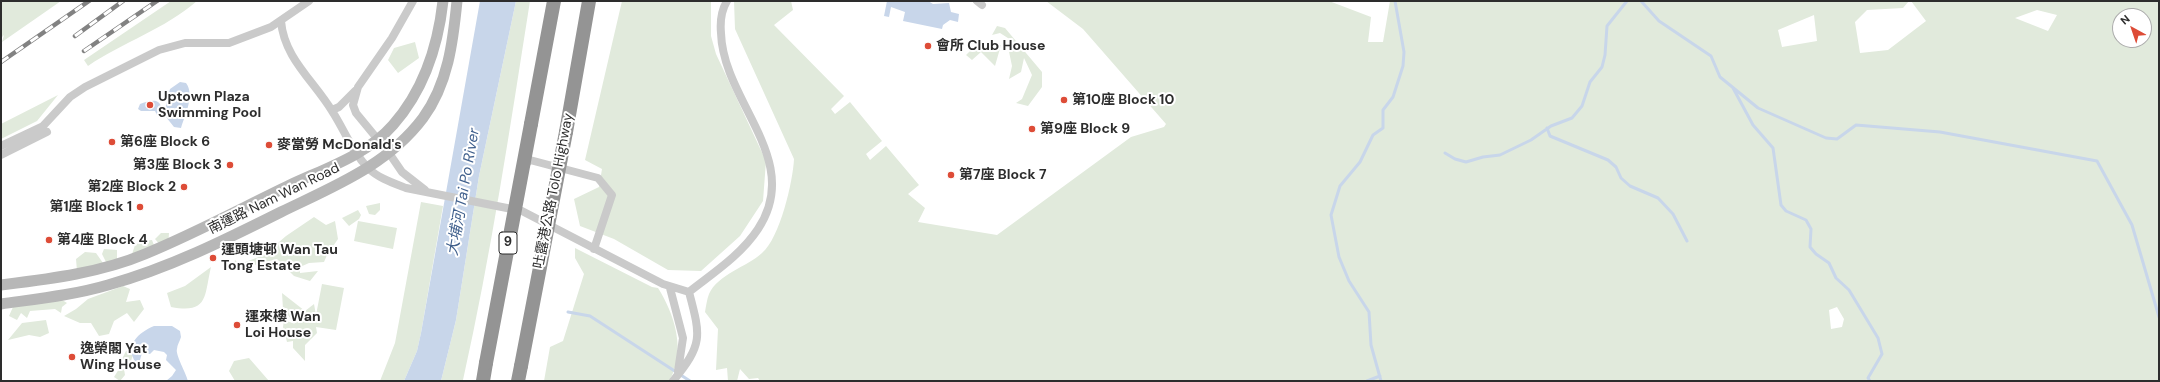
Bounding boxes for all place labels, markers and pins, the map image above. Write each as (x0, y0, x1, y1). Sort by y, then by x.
place label: 會所 Club House (936, 38, 1045, 54)
marker: 會所 Club House (923, 41, 933, 51)
place label: Uptown Plaza Swimming Pool (158, 89, 261, 122)
place label: 第10座 Block 10 (1072, 92, 1174, 108)
marker: 第10座 Block 10 (1059, 95, 1069, 105)
marker: Uptown Plaza Swimming Pool (145, 100, 155, 110)
place label: 第9座 Block 9 (1040, 121, 1130, 137)
marker: 第9座 Block 9 (1027, 124, 1037, 134)
place label: 第6座 Block 6 (120, 134, 210, 150)
marker: 第6座 Block 6 (107, 137, 117, 147)
place label: 麥當勞 McDonald's (277, 137, 402, 153)
marker: 麥當勞 McDonald's (264, 140, 274, 150)
place label: 第3座 Block 3 (133, 157, 222, 173)
marker: 第3座 Block 3 (225, 160, 235, 170)
place label: 第7座 Block 7 (959, 167, 1046, 183)
marker: 第7座 Block 7 (946, 170, 956, 180)
place label: 第2座 Block 2 (87, 179, 176, 195)
marker: 第2座 Block 2 (179, 182, 189, 192)
place label: 第1座 Block 1 (49, 199, 132, 215)
marker: 第1座 Block 1 (135, 202, 145, 212)
place label: 第4座 Block 4 (57, 232, 148, 248)
marker: 第4座 Block 4 (44, 235, 54, 245)
place label: 運頭塘邨 Wan Tau Tong Estate (221, 242, 338, 274)
marker: 運頭塘邨 Wan Tau Tong Estate (208, 253, 218, 263)
place label: 運來樓 Wan Loi House (245, 309, 321, 342)
marker: 運來樓 Wan Loi House (232, 320, 242, 330)
place label: 逸榮閣 Yat Wing House (80, 341, 161, 374)
marker: 逸榮閣 Yat Wing House (67, 352, 77, 362)

